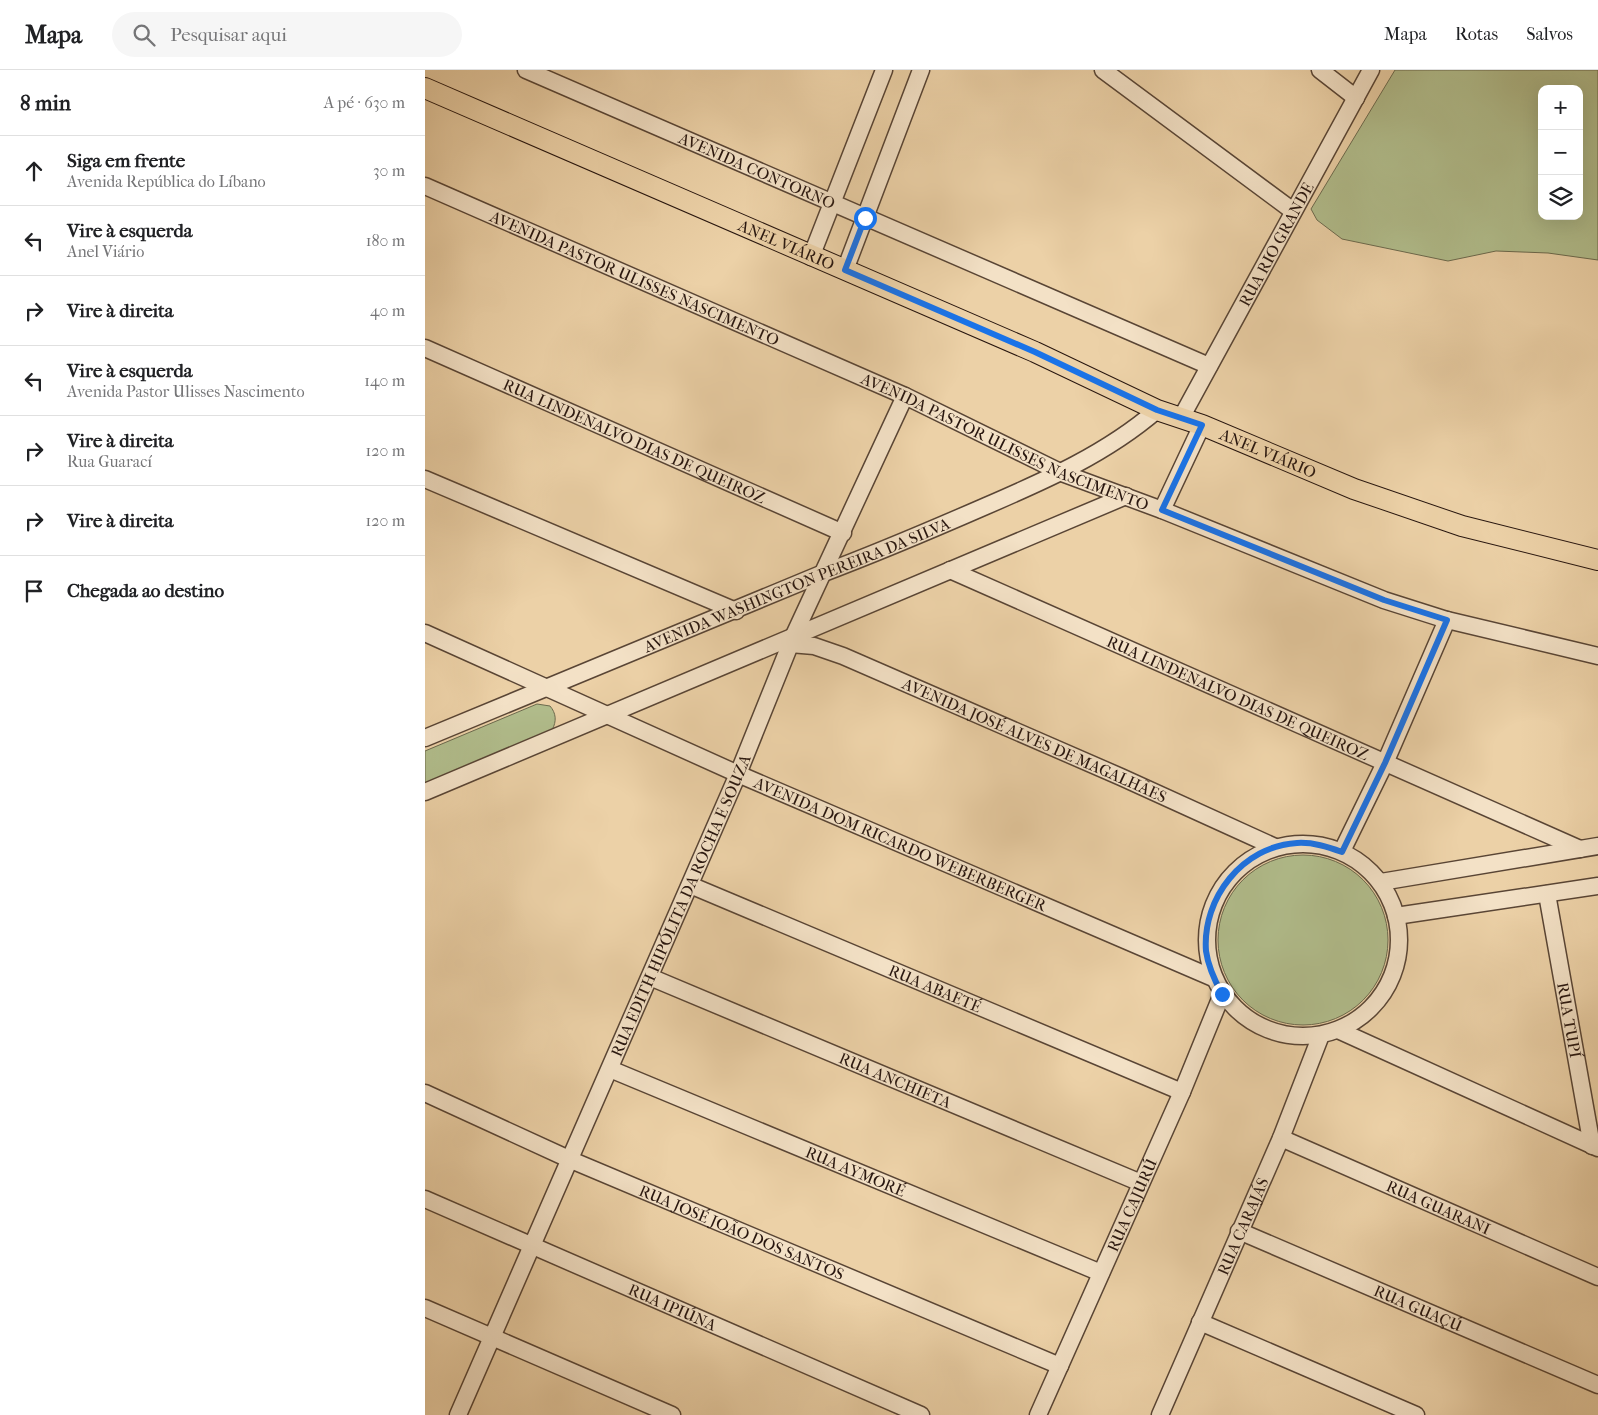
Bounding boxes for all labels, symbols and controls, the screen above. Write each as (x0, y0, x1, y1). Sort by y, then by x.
search box (112, 12, 462, 57)
text: Mapa (25, 21, 82, 49)
icon: search (130, 21, 158, 49)
text: Pesquisar aqui (170, 24, 287, 46)
text: Mapa (1384, 24, 1427, 45)
text: Rotas (1455, 24, 1498, 45)
text: Salvos (1526, 24, 1573, 45)
map controls (1538, 85, 1583, 220)
button: + (1538, 85, 1583, 130)
text: 8 min (20, 91, 71, 115)
text: A pé · 630 m (324, 93, 405, 112)
street label: AVENIDA CONTORNO (675, 128, 838, 213)
button: − (1538, 130, 1583, 175)
text: Siga em frente (67, 150, 185, 172)
icon: ahead (20, 157, 48, 185)
text: 30 m (373, 161, 405, 180)
text: Avenida República do Líbano (67, 172, 266, 191)
button: layers (1538, 175, 1583, 220)
street label: RUA RIO GRANDE (1235, 179, 1318, 310)
street label: AVENIDA PASTOR ULISSES NASCIMENTO (486, 206, 782, 350)
route start (854, 207, 877, 230)
street label: ANEL VIÁRIO (735, 215, 837, 274)
text: Vire à esquerda (67, 220, 193, 242)
icon: left (20, 227, 48, 255)
text: 180 m (366, 231, 405, 250)
text: Anel Viário (67, 242, 144, 261)
icon: right (20, 297, 48, 325)
text: Vire à direita (67, 300, 174, 322)
text: 40 m (370, 301, 405, 320)
text: Vire à esquerda (67, 360, 193, 382)
icon: left (20, 367, 48, 395)
street label: AVENIDA PASTOR ULISSES NASCIMENTO (857, 369, 1151, 514)
text: 140 m (364, 371, 405, 390)
street label: RUA LINDENALVO DIAS DE QUEIROZ (500, 375, 768, 508)
text: Avenida Pastor Ulisses Nascimento (67, 382, 305, 401)
street label: ANEL VIÁRIO (1216, 424, 1319, 482)
text: Vire à direita (67, 430, 174, 452)
icon: right (20, 437, 48, 465)
text: 120 m (366, 441, 405, 460)
text: Rua Guarací (67, 452, 152, 471)
icon: right (20, 507, 48, 535)
text: Vire à direita (67, 510, 174, 532)
text: 120 m (366, 511, 405, 530)
street label: AVENIDA WASHINGTON PEREIRA DA SILVA (640, 514, 953, 657)
icon: arrive (20, 577, 48, 605)
text: Chegada ao destino (67, 580, 224, 602)
street label: RUA LINDENALVO DIAS DE QUEIROZ (1104, 632, 1372, 764)
street label: AVENIDA JOSÉ ALVES DE MAGALHÃES (899, 674, 1170, 807)
street label: RUA EDITH HIPÓLITA DA ROCHA E SOUZA (607, 751, 755, 1060)
street label: AVENIDA DOM RICARDO WEBERBERGER (750, 773, 1051, 916)
street label: RUA ABAETÉ (886, 961, 985, 1017)
street label: RUA TUPÍ (1553, 981, 1586, 1060)
route end (1211, 983, 1234, 1006)
street label: RUA ANCHIETA (836, 1048, 955, 1113)
street label: RUA AYMORÉ (803, 1142, 909, 1201)
street label: RUA CAJURÚ (1103, 1155, 1161, 1255)
street label: RUA CARAJÁS (1213, 1175, 1273, 1278)
street label: RUA GUARANI (1383, 1176, 1493, 1239)
street label: RUA JOSÉ JOÃO DOS SANTOS (636, 1181, 847, 1284)
street label: RUA IPIÚNA (625, 1280, 720, 1335)
street label: RUA GUAÇÚ (1371, 1281, 1466, 1336)

